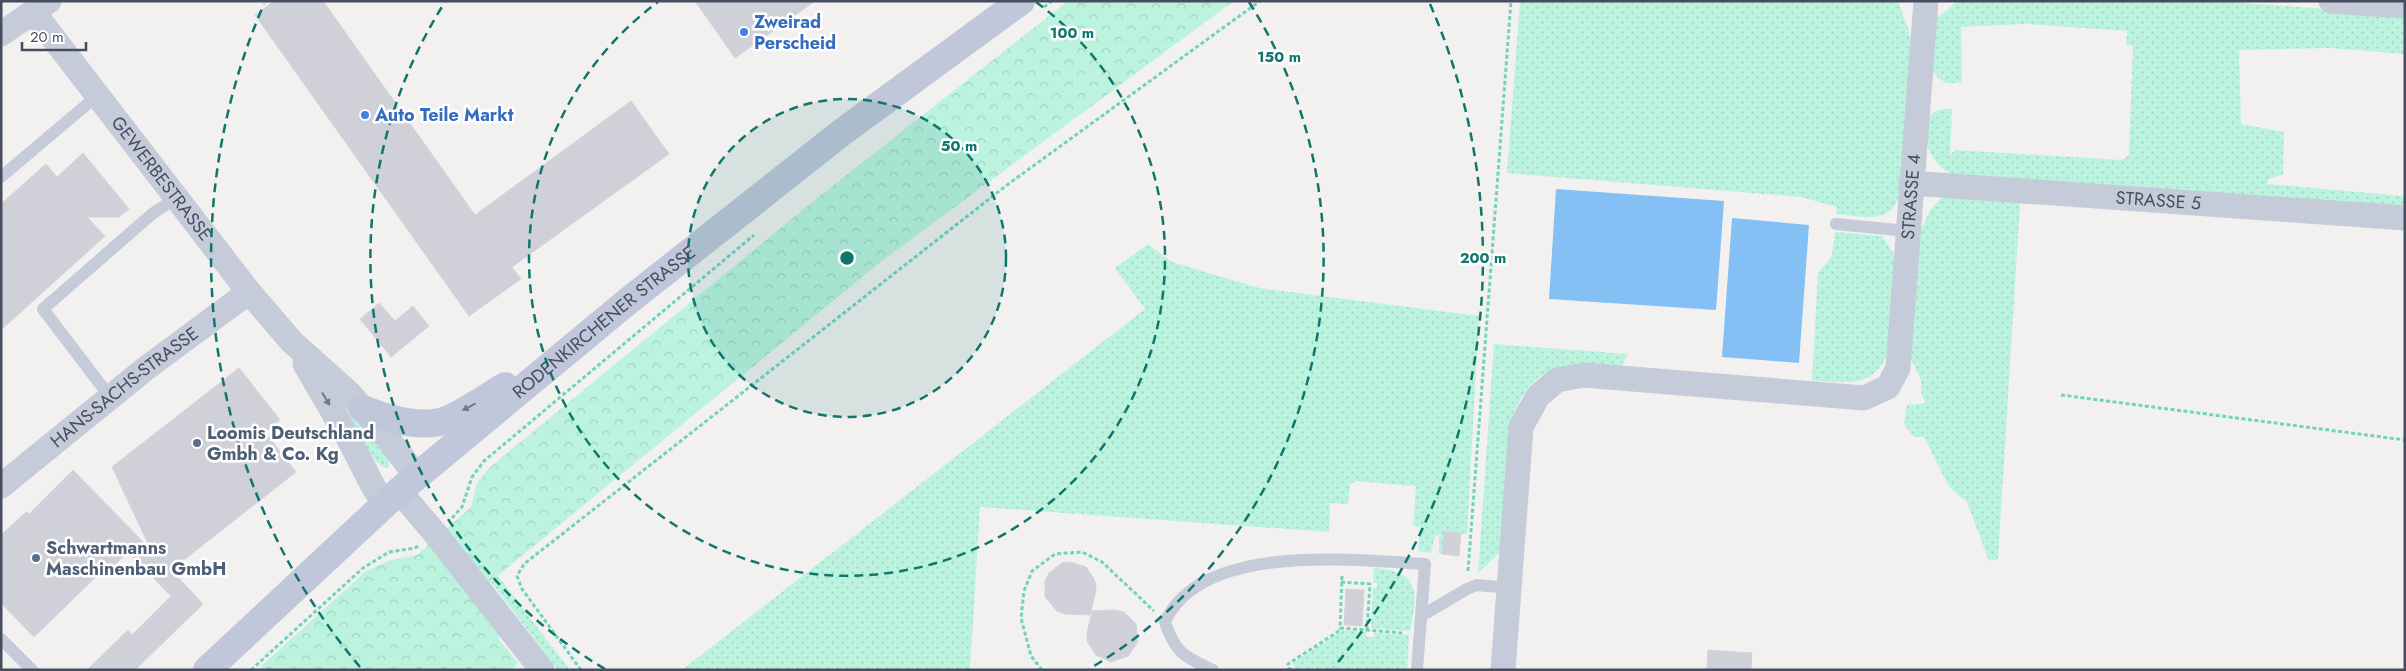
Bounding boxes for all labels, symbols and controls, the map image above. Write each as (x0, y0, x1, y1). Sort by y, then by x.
place label: Zweirad Perscheid (754, 9, 836, 56)
scale bar (22, 20, 86, 52)
text: 100 m (1050, 22, 1094, 44)
text: 20 m (30, 26, 64, 48)
marker: Zweirad Perscheid (738, 26, 750, 38)
text: 150 m (1257, 46, 1301, 68)
place label: Auto Teile Markt (374, 102, 514, 128)
marker: Auto Teile Markt (359, 109, 371, 121)
street label: GEWERBESTRASSE (105, 111, 218, 246)
text: 50 m (941, 135, 977, 157)
street label: STRASSE 4 (1895, 153, 1927, 240)
street label: STRASSE 5 (2115, 185, 2202, 217)
street label: RODENKIRCHENER STRASSE (507, 240, 701, 405)
text: 200 m (1460, 247, 1506, 269)
centre of rings (838, 249, 856, 267)
street label: HANS-SACHS-STRASSE (45, 321, 204, 454)
one-way arrow (321, 392, 330, 406)
one-way arrow (462, 403, 475, 412)
place label: Loomis Deutschland Gmbh & Co. Kg (207, 420, 374, 467)
marker: Loomis Deutschland Gmbh & Co. Kg (191, 437, 203, 449)
place label: Schwartmanns Maschinenbau GmbH (46, 535, 226, 582)
marker: Schwartmanns Maschinenbau GmbH (30, 552, 42, 564)

